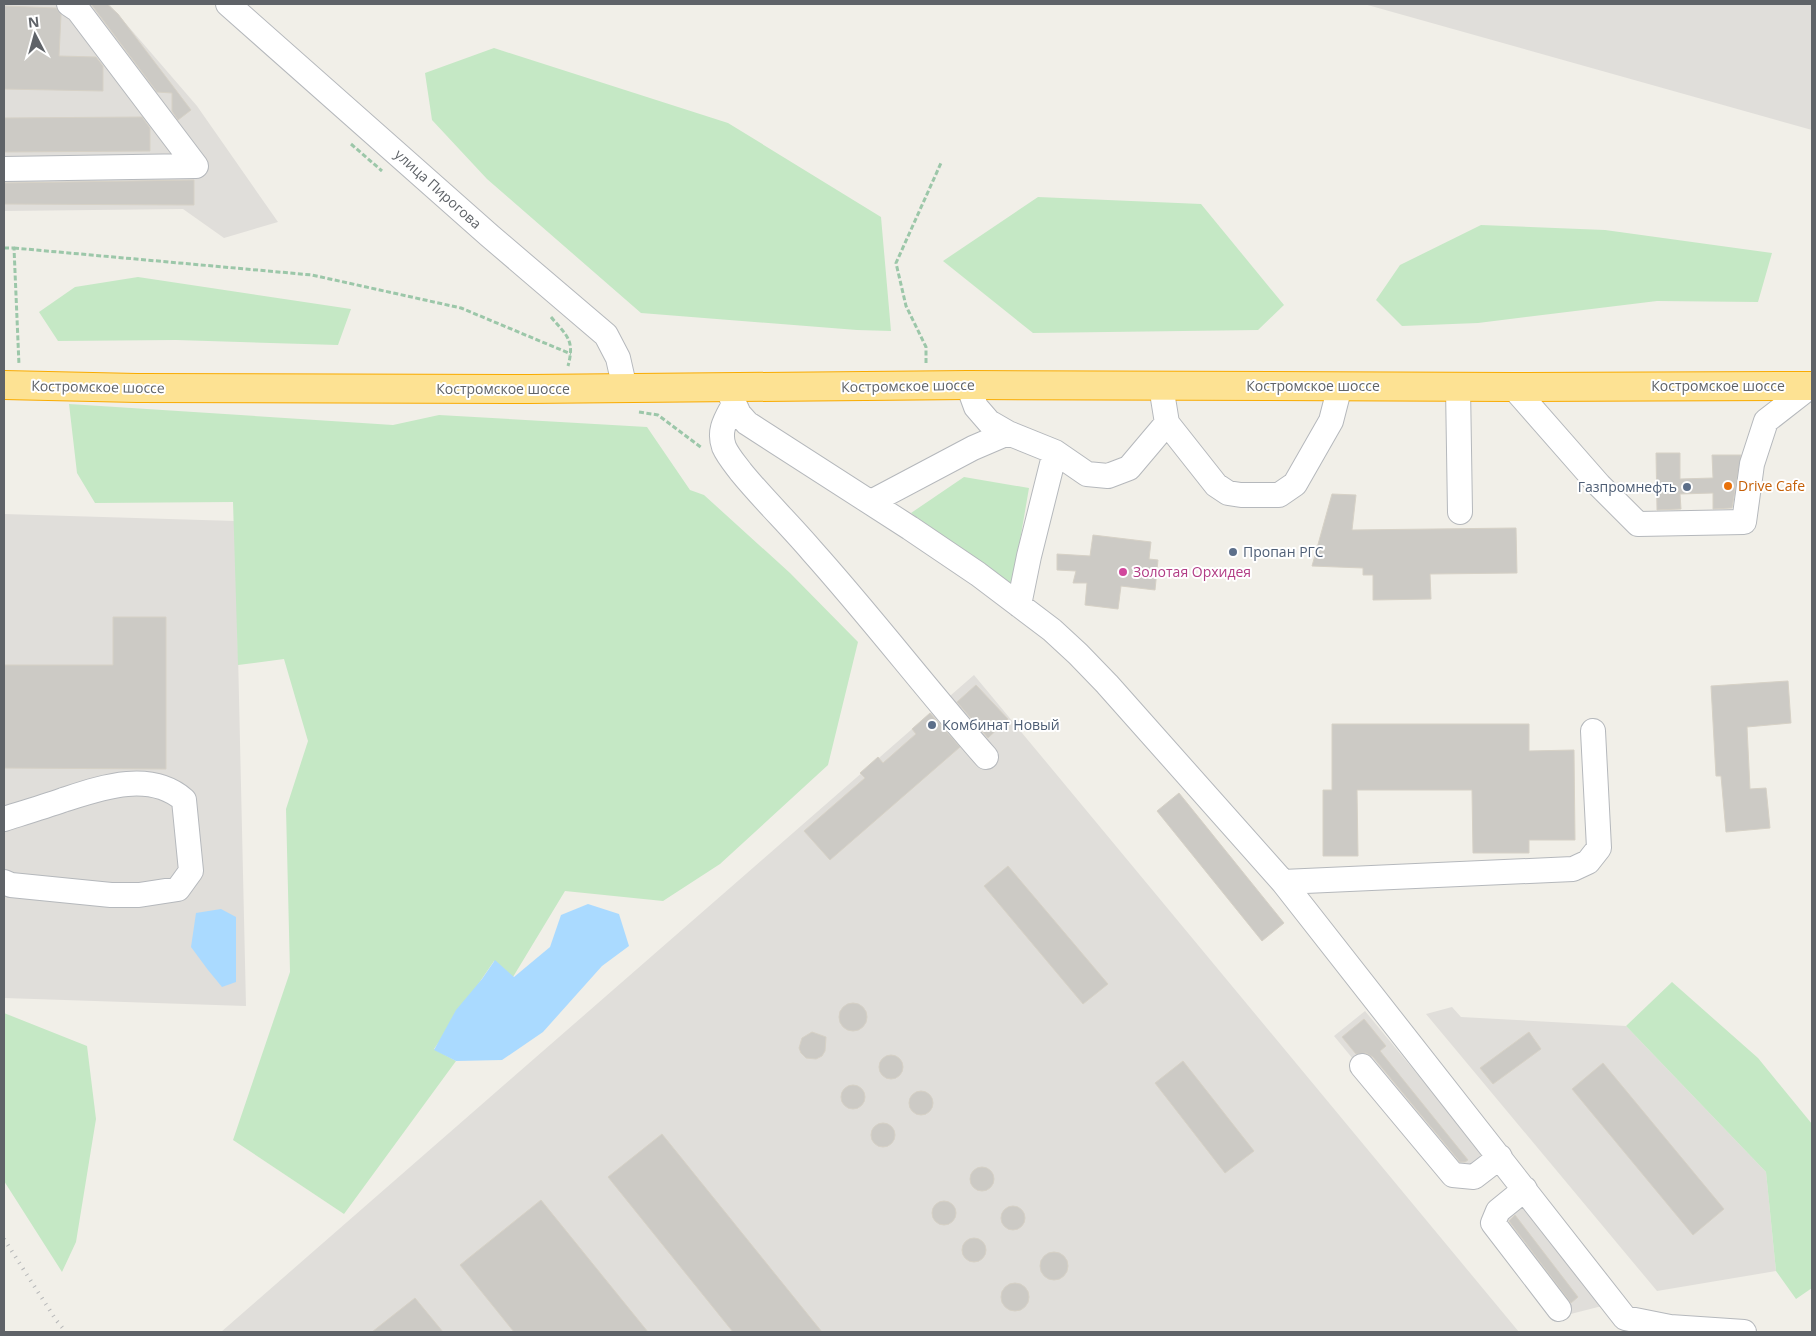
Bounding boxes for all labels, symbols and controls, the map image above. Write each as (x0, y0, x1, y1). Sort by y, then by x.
north arrow (10, 10, 60, 60)
text: N (27, 12, 40, 32)
street label: улица Пирогова (391, 145, 486, 233)
street label: Костромское шоссе (841, 375, 975, 396)
street label: Костромское шоссе (31, 376, 165, 397)
street label: Костромское шоссе (1246, 376, 1380, 395)
street label: Костромское шоссе (1651, 376, 1785, 395)
street label: Костромское шоссе (436, 379, 570, 398)
place label: Drive Cafe (1738, 476, 1805, 495)
place label: Газпромнефть (1578, 477, 1677, 496)
marker: Drive Cafe (1722, 480, 1734, 492)
marker: Газпромнефть (1681, 481, 1693, 493)
place label: Пропан РГС (1243, 542, 1324, 561)
marker: Пропан РГС (1227, 546, 1239, 558)
place label: Золотая Орхидея (1133, 562, 1251, 581)
marker: Золотая Орхидея (1117, 566, 1129, 578)
place label: Комбинат Новый (942, 715, 1060, 734)
marker: Комбинат Новый (926, 719, 938, 731)

